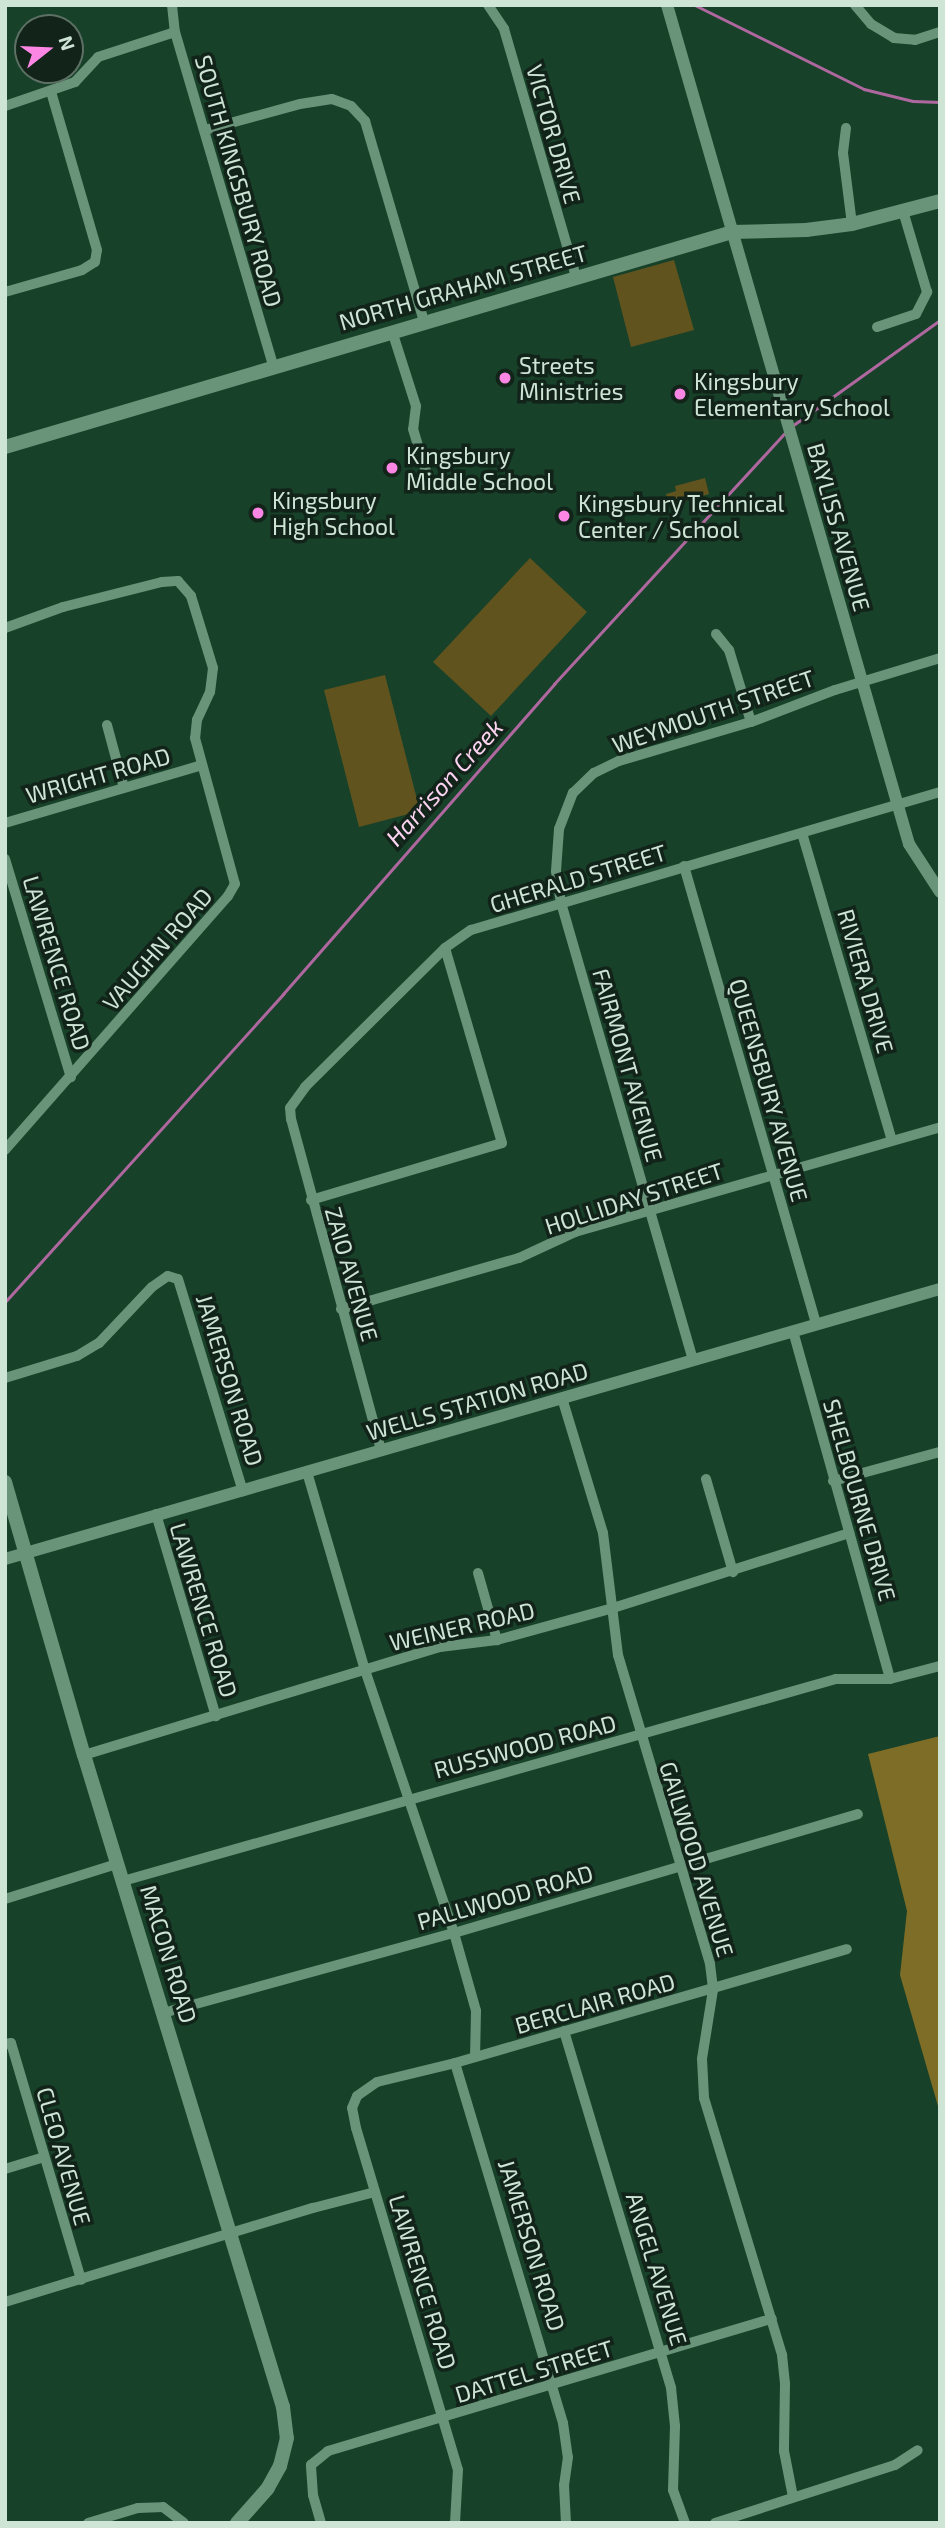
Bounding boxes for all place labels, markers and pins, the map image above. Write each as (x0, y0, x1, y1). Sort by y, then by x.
place label: Streets Ministries (519, 351, 623, 405)
place label: Kingsbury Elementary School (694, 367, 890, 421)
marker: Streets Ministries (497, 370, 513, 386)
marker: Kingsbury Elementary School (672, 386, 688, 402)
place label: Kingsbury Middle School (406, 441, 553, 495)
marker: Kingsbury Middle School (384, 460, 400, 476)
place label: Kingsbury High School (272, 486, 395, 540)
place label: Kingsbury Technical Center / School (578, 489, 785, 543)
marker: Kingsbury High School (250, 505, 266, 521)
marker: Kingsbury Technical Center / School (556, 508, 572, 524)

